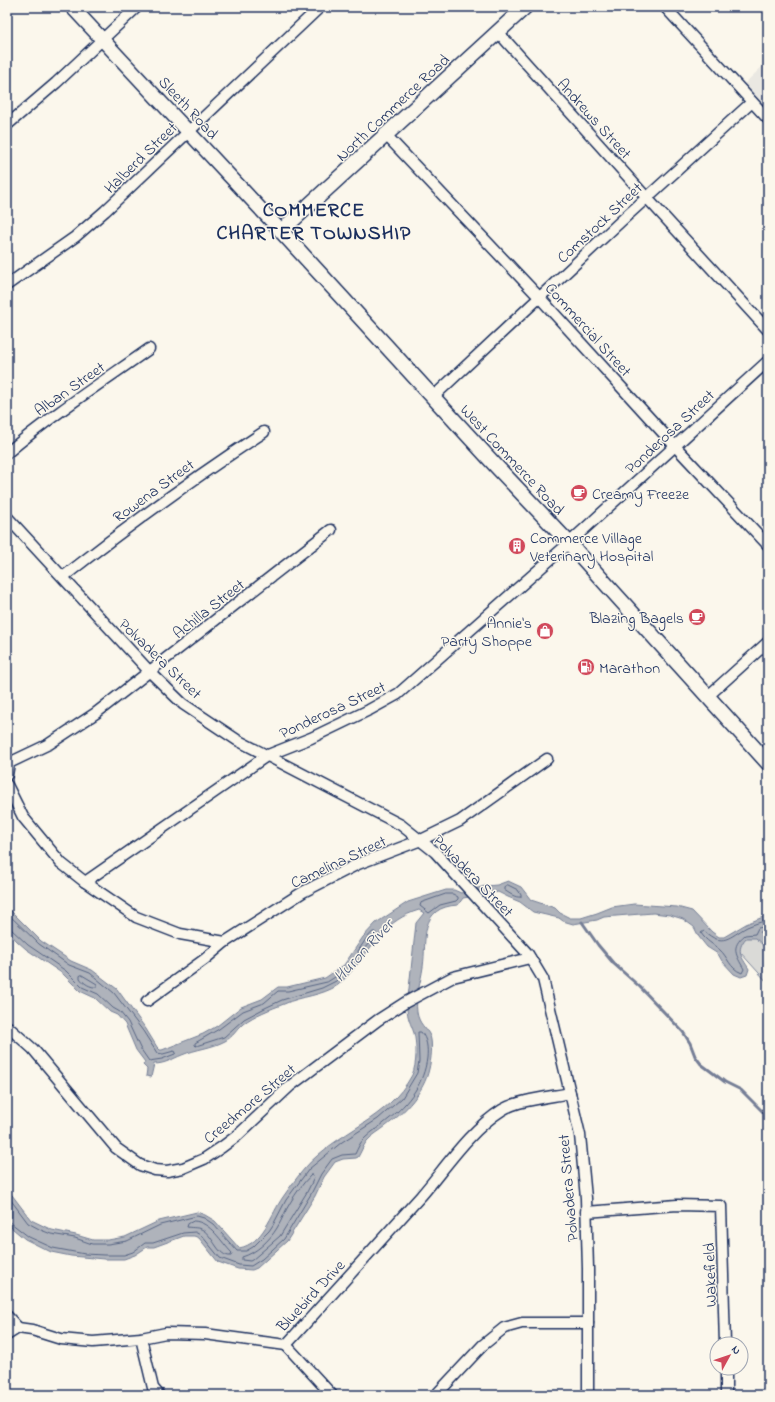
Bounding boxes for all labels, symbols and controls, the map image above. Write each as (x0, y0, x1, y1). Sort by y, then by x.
street label: North Commerce Road (331, 49, 456, 168)
street label: Sleeth Road (152, 71, 223, 145)
street label: Andrews Street (551, 73, 637, 166)
street label: Halberd Street (99, 117, 184, 200)
street label: Comstock Street (552, 177, 649, 270)
district label: COMMERCE CHARTER TOWNSHIP (217, 197, 411, 249)
street label: Commercial Street (539, 278, 637, 383)
street label: Alban Street (30, 356, 111, 423)
street label: Ponderosa Street (620, 384, 721, 480)
street label: West Commerce Road (454, 399, 569, 521)
street label: Rowena Street (108, 453, 200, 529)
cafe icon: Creamy Freeze (569, 483, 589, 503)
place label: Creamy Freeze (592, 483, 690, 507)
place label: Commerce Village Veterinary Hospital (529, 527, 654, 569)
building icon: Commerce Village Veterinary Hospital (507, 536, 527, 556)
street label: Achilla Street (168, 573, 251, 645)
place label: Blazing Bagels (589, 607, 684, 631)
cafe icon: Blazing Bagels (687, 607, 707, 627)
place label: Annie's Party Shoppe (441, 612, 533, 654)
street label: Polvadera Street (113, 613, 207, 706)
shop icon: Annie's Party Shoppe (535, 621, 555, 641)
fuel station icon: Marathon (576, 657, 596, 677)
place label: Marathon (599, 657, 660, 681)
street label: Ponderosa Street (276, 675, 391, 746)
street label: Polvadera Street (427, 829, 519, 924)
street label: Camelina Street (287, 830, 391, 896)
water label: Huron River (328, 912, 402, 988)
street label: Creedmore Street (199, 1058, 302, 1150)
street label: Polvadera Street (552, 1133, 586, 1243)
street label: Wakefield (698, 1242, 724, 1308)
street label: Bluebird Drive (271, 1254, 352, 1339)
north arrow (709, 1336, 749, 1376)
text: N (727, 1342, 744, 1358)

